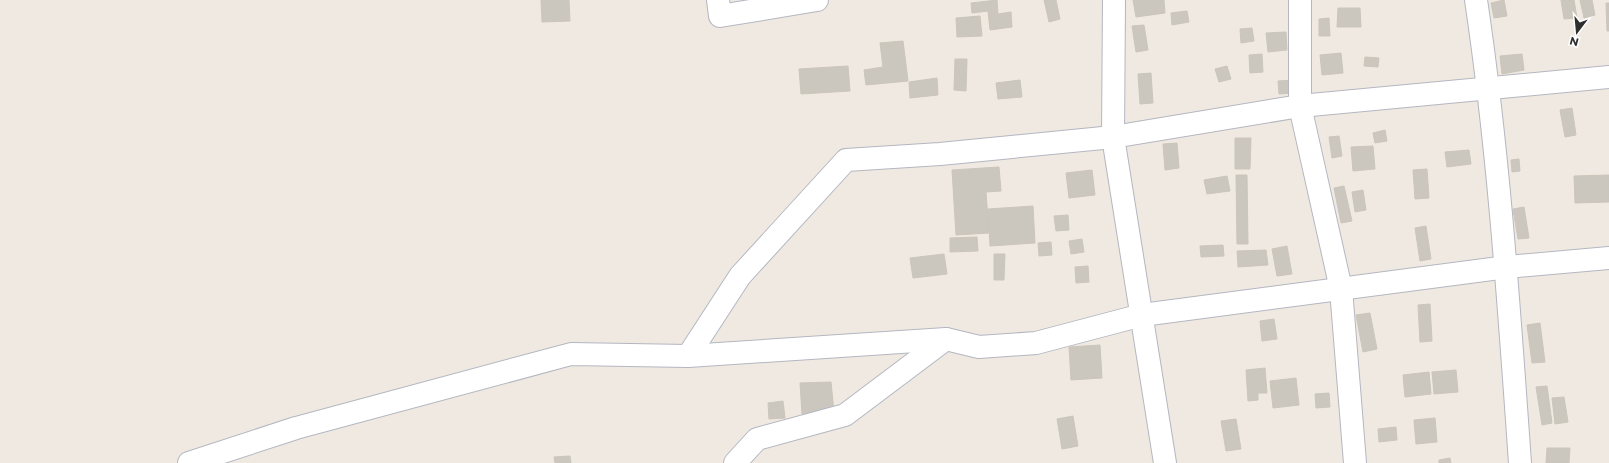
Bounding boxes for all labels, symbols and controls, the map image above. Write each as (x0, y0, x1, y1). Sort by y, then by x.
north arrow (1557, 12, 1597, 52)
text: N (1568, 34, 1580, 50)

